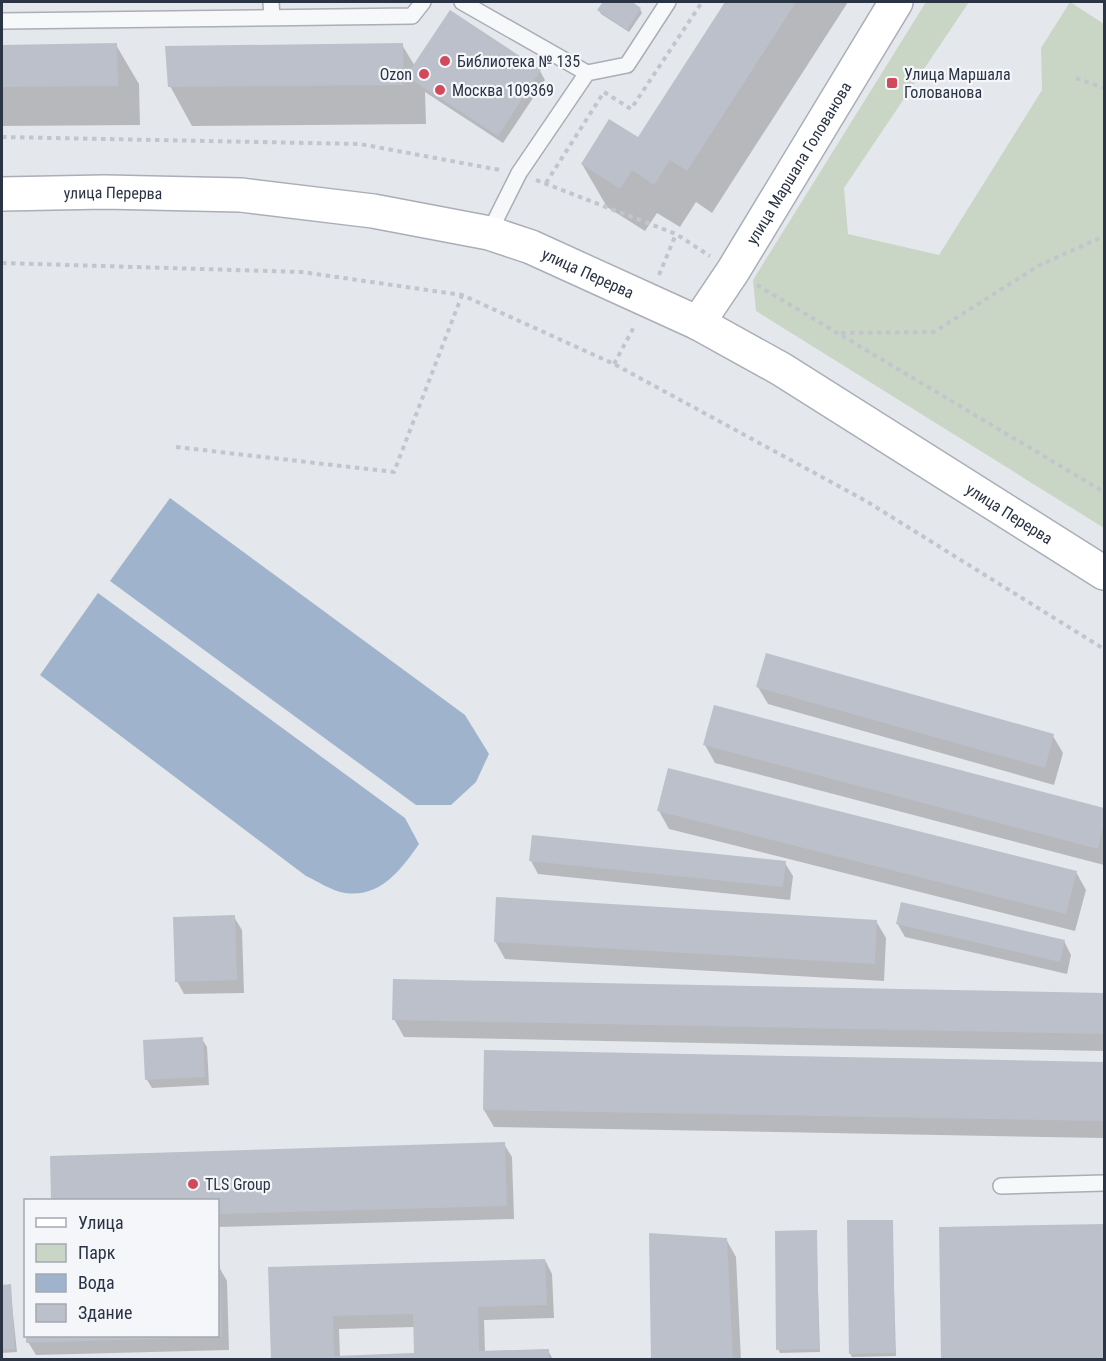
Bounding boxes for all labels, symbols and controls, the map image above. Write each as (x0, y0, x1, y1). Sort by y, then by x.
place label: Библиотека № 135 (457, 52, 580, 71)
marker: Библиотека № 135 (438, 54, 452, 68)
place label: Ozon (380, 65, 412, 84)
place label: Улица Маршала Голованова (904, 65, 1011, 102)
marker: Ozon (417, 67, 431, 81)
marker: Улица Маршала Голованова (885, 76, 899, 90)
street label: улица Маршала Голованова (742, 78, 855, 248)
place label: Москва 109369 (452, 81, 554, 100)
marker: Москва 109369 (433, 83, 447, 97)
street label: улица Перерва (63, 182, 163, 203)
street label: улица Перерва (539, 244, 637, 302)
street label: улица Перерва (963, 479, 1056, 548)
place label: TLS Group (205, 1175, 271, 1194)
marker: TLS Group (186, 1177, 200, 1191)
legend (24, 1199, 219, 1337)
text: Улица (78, 1212, 124, 1233)
text: Парк (78, 1242, 116, 1263)
text: Вода (78, 1272, 115, 1293)
text: Здание (78, 1302, 132, 1323)

